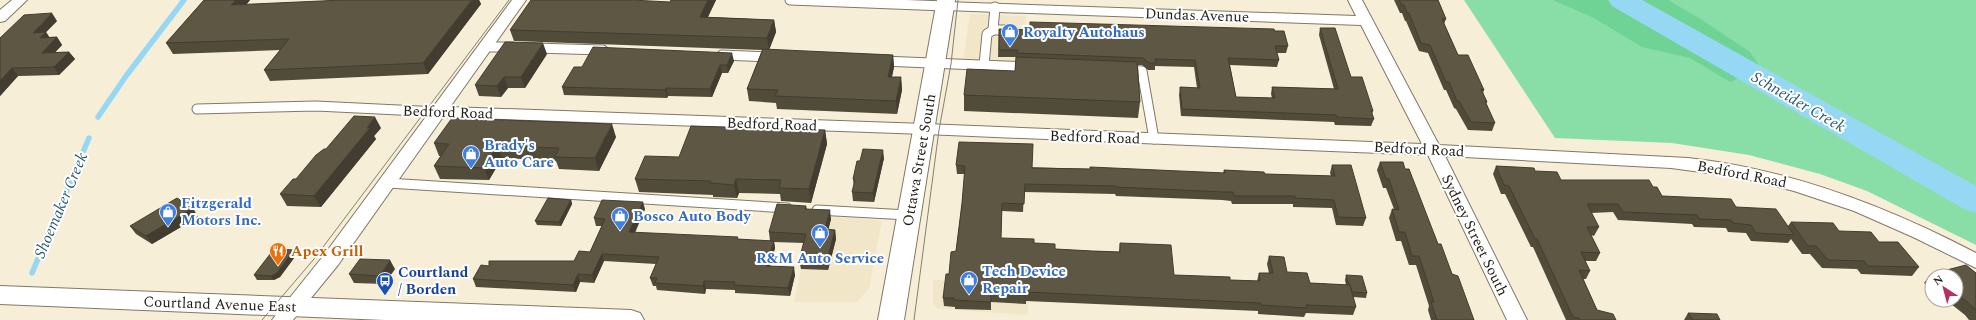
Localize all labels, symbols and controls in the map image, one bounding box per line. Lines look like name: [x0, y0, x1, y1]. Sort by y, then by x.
street label: Dundas Avenue: [1144, 2, 1249, 29]
place label: Royalty Autohaus: [1023, 21, 1145, 44]
shop icon: Royalty Autohaus: [1000, 22, 1020, 47]
water label: Schneider Creek: [1747, 65, 1850, 139]
street label: Ottawa Street South: [897, 92, 943, 228]
street label: Bedford Road: [402, 99, 494, 126]
street label: Bedford Road: [726, 111, 818, 138]
street label: Bedford Road: [1049, 124, 1141, 151]
place label: Brady's Auto Care: [484, 134, 554, 174]
street label: Bedford Road: [1373, 136, 1465, 163]
shop icon: Brady's Auto Care: [461, 144, 481, 169]
water label: Shoemaker Creek: [28, 148, 94, 262]
street label: Bedford Road: [1695, 155, 1789, 194]
street label: Sydney Street South: [1435, 171, 1514, 300]
place label: Fitzgerald Motors Inc.: [181, 192, 261, 232]
shop icon: Fitzgerald Motors Inc.: [158, 202, 178, 227]
place label: Bosco Auto Body: [633, 205, 751, 228]
shop icon: Bosco Auto Body: [610, 206, 630, 231]
shop icon: R&M Auto Service: [810, 223, 830, 248]
place label: Apex Grill: [291, 240, 364, 263]
restaurant icon: Apex Grill: [268, 241, 288, 266]
place label: R&M Auto Service: [756, 247, 884, 270]
place label: Tech Device Repair: [982, 260, 1066, 300]
place label: Courtland / Borden: [398, 261, 469, 301]
north arrow: [1924, 268, 1964, 308]
shop icon: Tech Device Repair: [959, 270, 979, 295]
bus stop icon: Courtland / Borden: [375, 271, 395, 296]
text: N: [1930, 271, 1947, 290]
street label: Courtland Avenue East: [143, 290, 297, 319]

